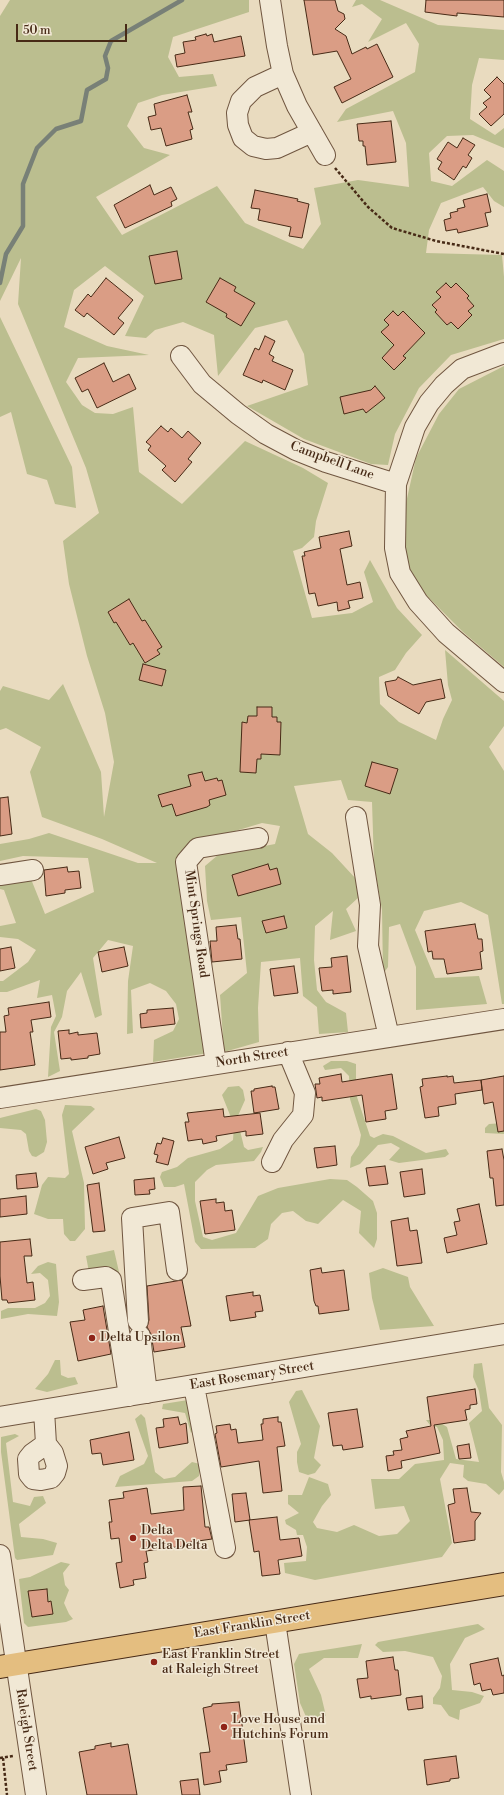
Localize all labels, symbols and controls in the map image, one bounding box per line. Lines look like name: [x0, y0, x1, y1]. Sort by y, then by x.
scale bar: [18, 16, 129, 42]
text: 50 m: [23, 23, 51, 38]
street label: Campbell Lane: [288, 439, 376, 483]
street label: Mint Springs Road: [181, 869, 211, 979]
street label: North Street: [215, 1045, 289, 1071]
place label: Delta Upsilon: [100, 1330, 180, 1346]
marker: Delta Upsilon: [87, 1333, 97, 1343]
street label: East Rosemary Street: [189, 1358, 315, 1394]
place label: Delta Delta Delta: [141, 1523, 207, 1554]
marker: Delta Delta Delta: [128, 1533, 138, 1543]
street label: East Franklin Street: [193, 1608, 311, 1642]
place label: East Franklin Street at Raleigh Street: [162, 1647, 280, 1678]
marker: East Franklin Street at Raleigh Street: [149, 1657, 159, 1667]
street label: Raleigh Street: [12, 1688, 40, 1772]
place label: Love House and Hutchins Forum: [232, 1712, 329, 1743]
marker: Love House and Hutchins Forum: [219, 1722, 229, 1732]

